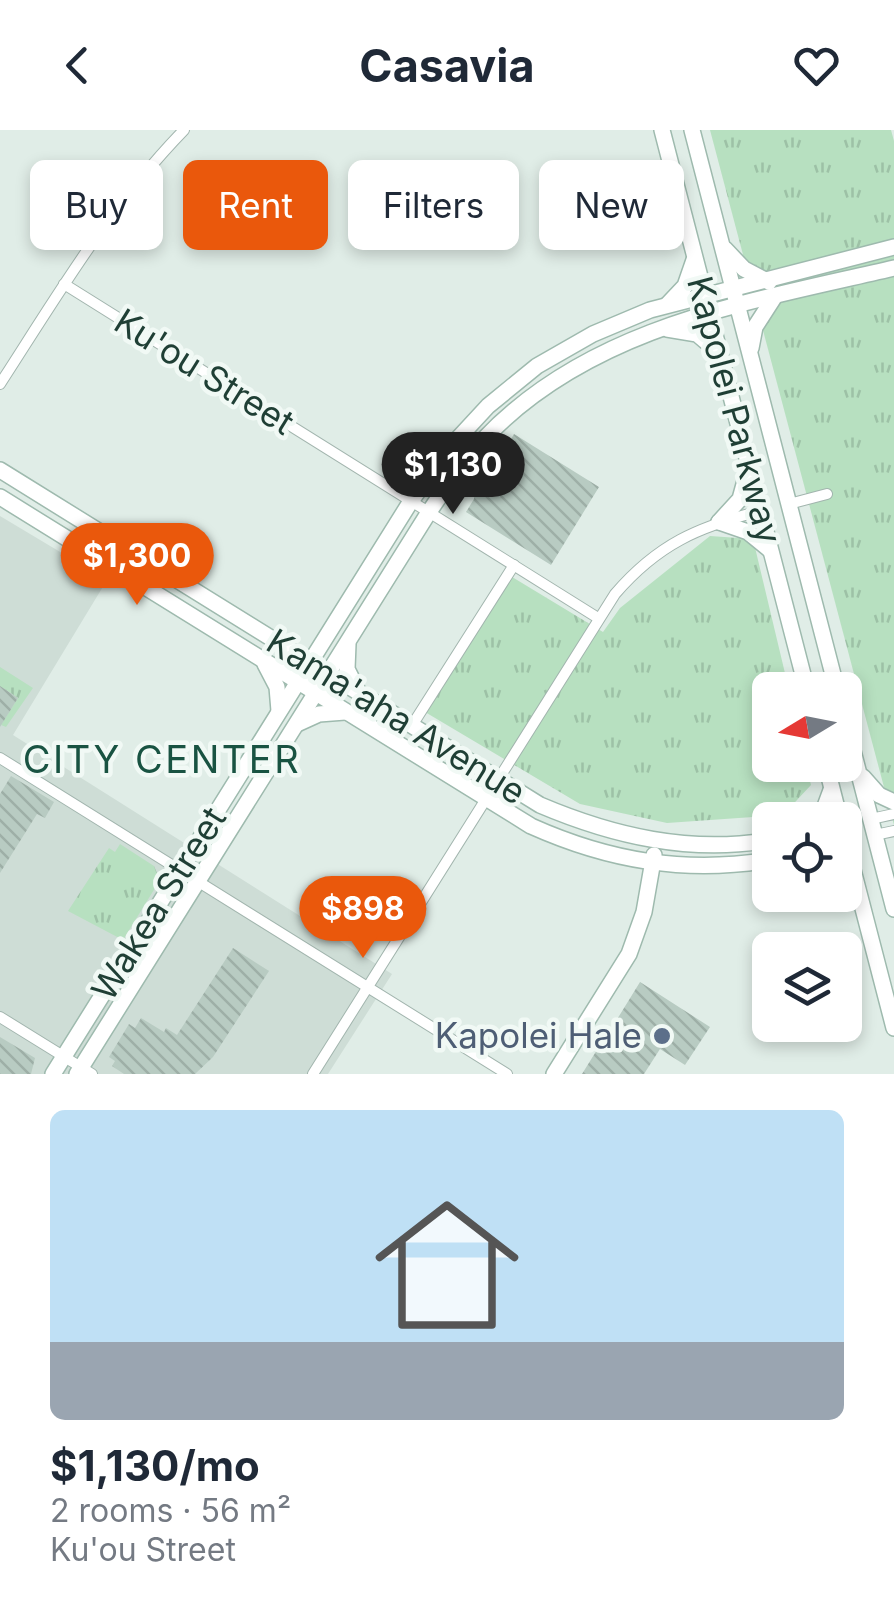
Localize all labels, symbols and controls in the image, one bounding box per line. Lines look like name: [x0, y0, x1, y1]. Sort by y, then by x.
icon: back: [50, 38, 105, 93]
text: Casavia: [359, 38, 535, 93]
icon: heart: [789, 38, 844, 93]
chip: Buy: [30, 160, 163, 250]
chip: Rent: [183, 160, 328, 250]
chip: Filters: [348, 160, 519, 250]
chip: New: [539, 160, 684, 250]
street label: Kapolei Parkway: [679, 271, 791, 548]
street label: Ku'ou Street: [107, 299, 302, 443]
pin: $1,130: [372, 432, 534, 517]
text: $1,130: [404, 445, 502, 484]
pin: $1,300: [56, 523, 218, 608]
text: $1,300: [83, 536, 191, 575]
street label: Kama'aha Avenue: [260, 620, 533, 813]
north arrow: [752, 672, 862, 782]
map controls: [752, 672, 862, 1042]
district label: CITY CENTER: [23, 736, 301, 782]
street label: Wakea Street: [82, 799, 234, 1008]
button: locate: [752, 802, 862, 912]
pin: $898: [304, 876, 422, 961]
text: $898: [321, 889, 405, 928]
button: layers: [752, 932, 862, 1042]
place label: Kapolei Hale: [435, 1014, 642, 1056]
marker: Kapolei Hale: [651, 1025, 673, 1047]
icon: home: [357, 1175, 537, 1355]
text: $1,130/mo: [50, 1440, 260, 1491]
text: 2 rooms · 56 m²: [50, 1491, 291, 1530]
text: Ku'ou Street: [50, 1530, 236, 1569]

